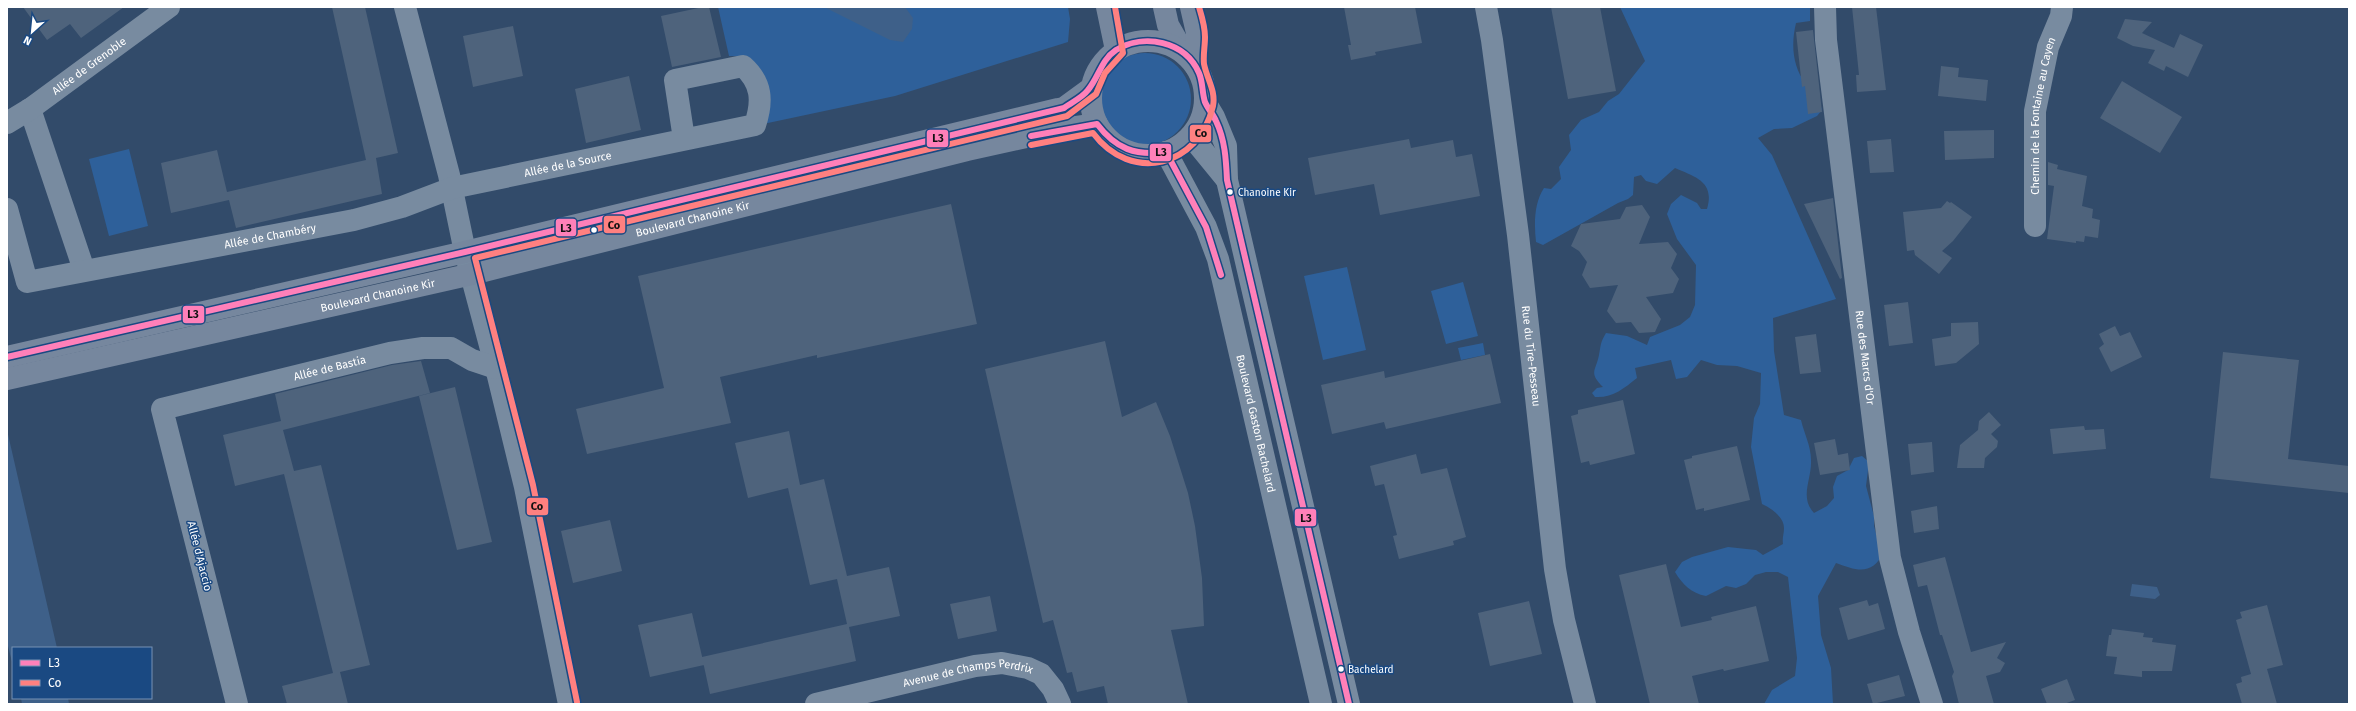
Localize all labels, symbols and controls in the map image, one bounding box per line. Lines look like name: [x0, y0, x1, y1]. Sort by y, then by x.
north arrow: [12, 12, 52, 52]
text: N: [21, 33, 34, 48]
street label: Allée de Grenoble: [50, 35, 129, 98]
street label: Chemin de la Fontaine au Cayen: [2029, 35, 2058, 195]
line badge: Co: [1189, 124, 1212, 143]
text: Co: [1195, 127, 1208, 140]
line badge: L3: [926, 129, 949, 148]
text: L3: [932, 132, 944, 145]
line badge: L3: [1149, 143, 1172, 162]
text: L3: [1155, 146, 1167, 159]
street label: Allée de la Source: [523, 149, 613, 180]
marker: Chanoine Kir: [1225, 187, 1235, 197]
place label: Chanoine Kir: [1238, 187, 1296, 199]
street label: Boulevard Chanoine Kir: [634, 199, 752, 240]
line badge: Co: [603, 215, 626, 234]
line badge: L3: [555, 218, 577, 237]
text: Co: [608, 219, 621, 232]
street label: Allée de Chambéry: [223, 221, 318, 251]
text: L3: [560, 222, 572, 235]
unlabelled marker: [589, 225, 599, 235]
street label: Boulevard Chanoine Kir: [319, 276, 437, 315]
line badge: L3: [182, 305, 205, 324]
street label: Rue du Tire-Pesseau: [1519, 305, 1543, 407]
text: L3: [187, 308, 199, 321]
street label: Rue des Marcs d'Or: [1852, 310, 1877, 406]
street label: Allée de Bastia: [292, 353, 367, 383]
street label: Boulevard Gaston Bachelard: [1233, 353, 1278, 494]
line badge: Co: [526, 497, 549, 516]
text: Co: [531, 500, 544, 513]
line badge: L3: [1294, 508, 1317, 527]
text: L3: [1300, 512, 1312, 525]
street label: Allée d'Ajaccio: [185, 520, 214, 592]
legend: [12, 647, 152, 699]
text: L3: [48, 656, 60, 670]
street label: Avenue de Champs Perdrix: [902, 657, 1036, 690]
marker: Bachelard: [1336, 664, 1346, 674]
place label: Bachelard: [1348, 664, 1393, 676]
text: Co: [48, 676, 62, 690]

